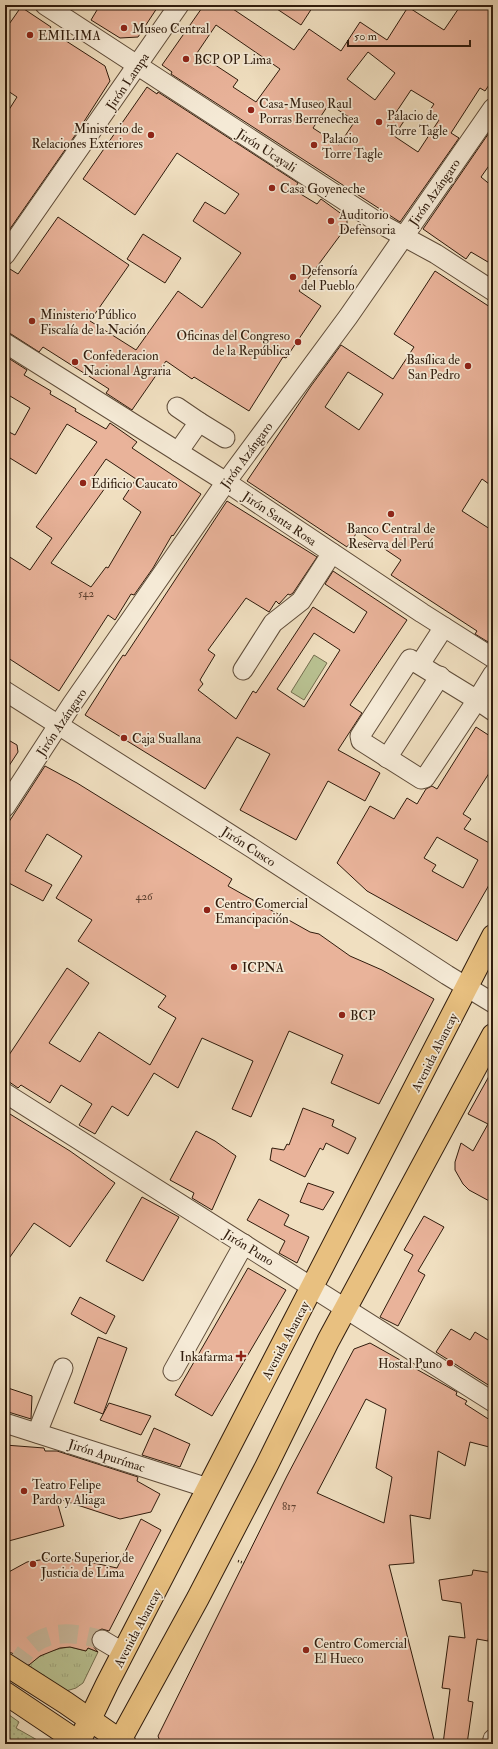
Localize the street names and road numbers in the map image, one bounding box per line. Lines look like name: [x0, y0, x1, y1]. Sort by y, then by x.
street label: Jirón Lampa: [102, 49, 154, 115]
street label: Jirón Ucayali: [232, 125, 300, 177]
street label: Jirón Azángaro: [405, 156, 464, 230]
street label: Jirón Azángaro: [217, 419, 276, 493]
street label: Jirón Santa Rosa: [239, 488, 320, 550]
street label: Jirón Azángaro: [33, 686, 90, 760]
street label: Jirón Cusco: [218, 823, 278, 870]
street label: Avenida Abancay: [408, 1010, 463, 1096]
street label: Jirón Puno: [219, 1226, 277, 1270]
street label: Avenida Abancay: [258, 1298, 314, 1384]
street label: Jirón Apurímac: [65, 1436, 147, 1477]
street label: Avenida Abancay: [110, 1586, 166, 1672]

